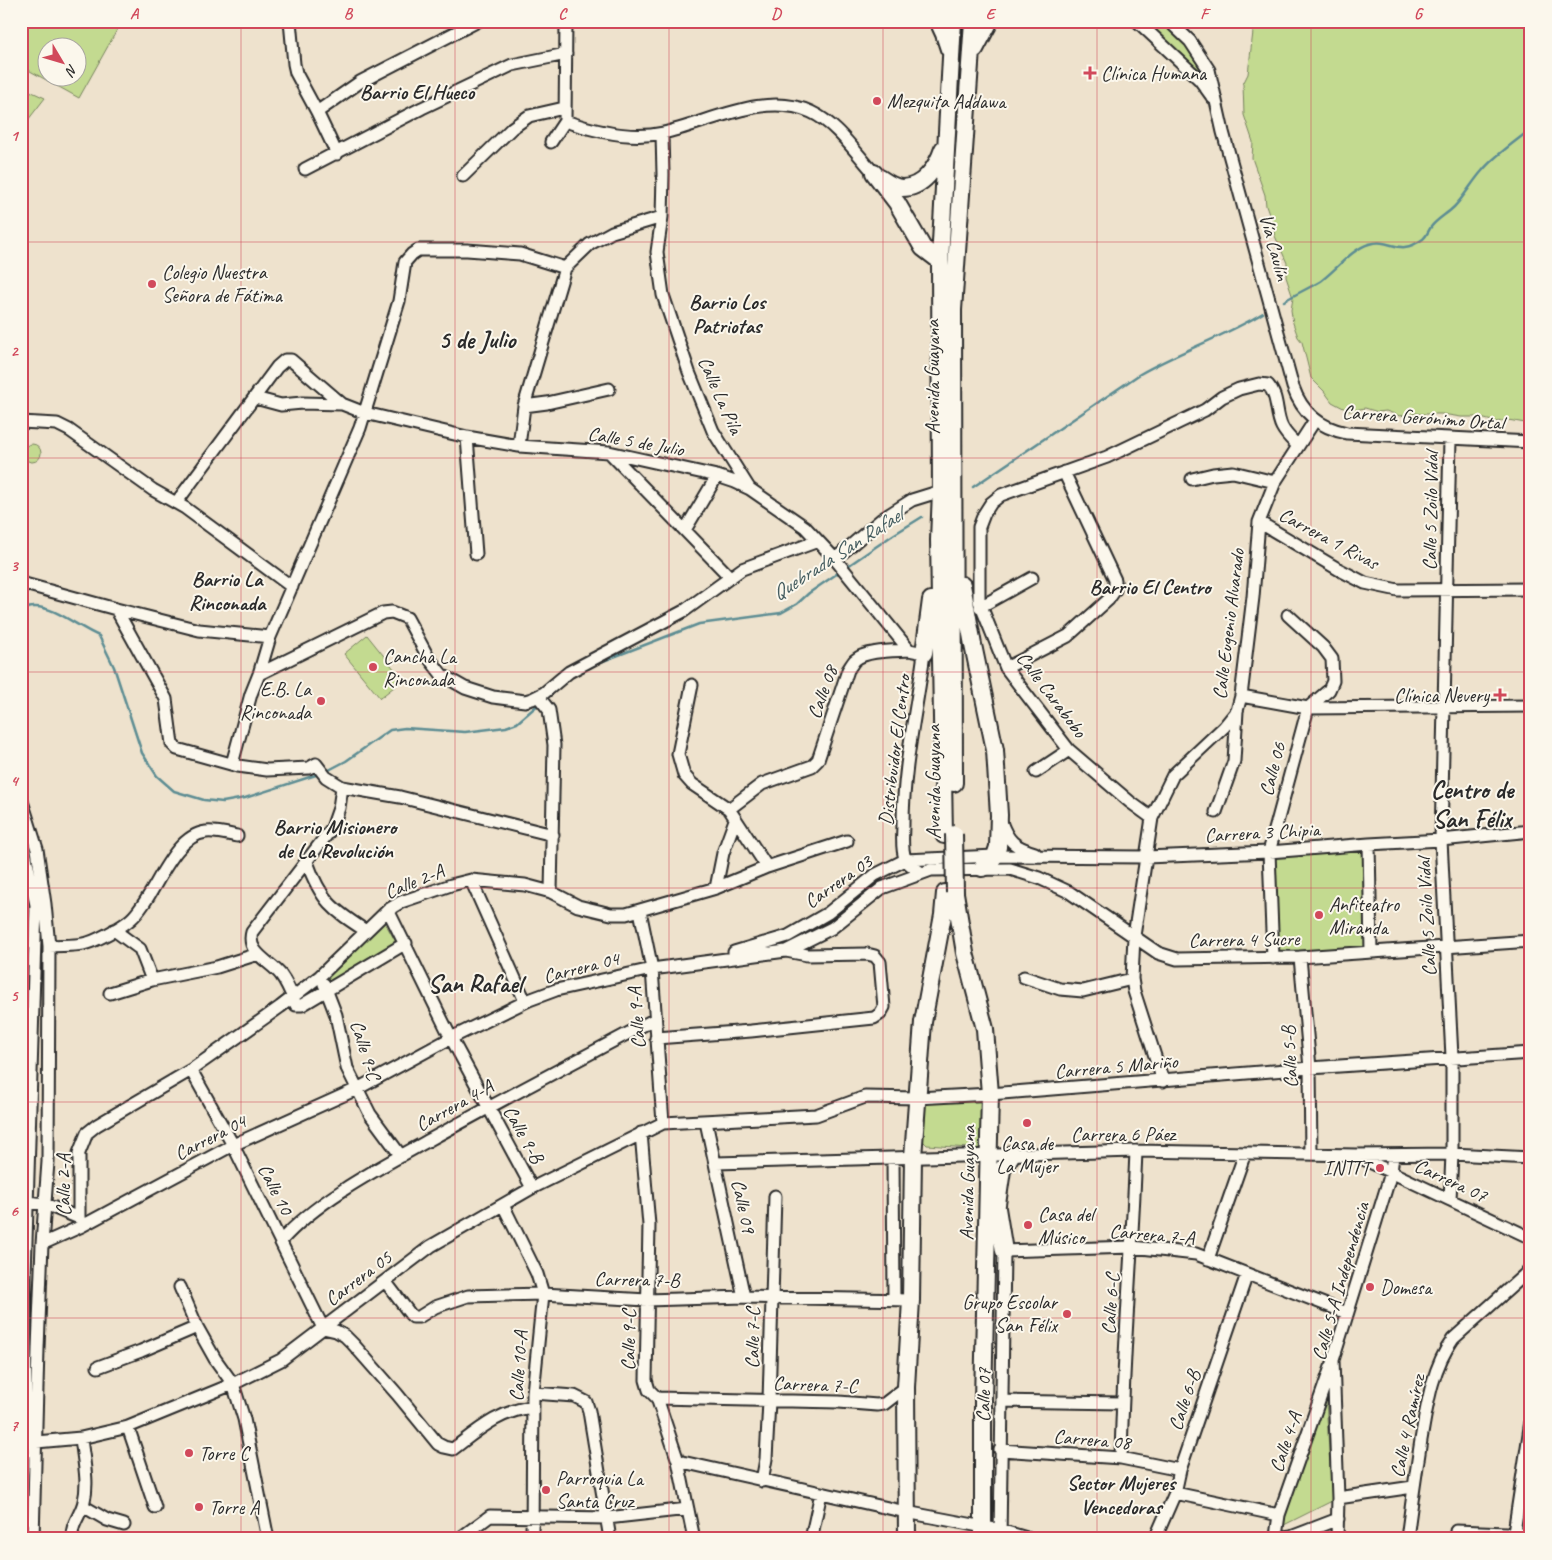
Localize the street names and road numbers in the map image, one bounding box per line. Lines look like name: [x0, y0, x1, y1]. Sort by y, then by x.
street label: Vía Caulín: [1254, 211, 1296, 284]
street label: Avenida Guayana: [920, 318, 945, 434]
street label: Calle La Pila: [692, 352, 750, 440]
street label: Carrera Gerónimo Ortal: [1341, 399, 1508, 436]
street label: Calle 5 de Julio: [586, 421, 687, 462]
street label: Calle 5 Zoilo Vidal: [1417, 448, 1444, 571]
street label: Carrera 1 Rivas: [1275, 502, 1385, 576]
street label: Calle Eugenio Alvarado: [1207, 546, 1250, 701]
street label: Calle Carabobo: [1011, 646, 1093, 743]
street label: Calle 08: [801, 661, 844, 722]
street label: Distribuidor El Centro: [873, 671, 916, 827]
street label: Avenida Guayana: [921, 723, 946, 839]
street label: Calle 06: [1253, 739, 1292, 799]
street label: Carrera 3 Chipia: [1204, 817, 1322, 848]
street label: Carrera 03: [799, 848, 879, 914]
street label: Calle 5 Zoilo Vidal: [1411, 853, 1442, 977]
street label: Calle 2-A: [381, 858, 448, 905]
street label: Carrera 4 Sucre: [1188, 926, 1301, 953]
street label: Carrera 04: [541, 946, 624, 989]
street label: Calle 9-A: [622, 985, 651, 1050]
street label: Calle 9-C: [345, 1017, 387, 1086]
street label: Calle 5-B: [1275, 1024, 1304, 1089]
street label: Carrera 5 Mariño: [1054, 1049, 1179, 1084]
street label: Carrera 4-A: [411, 1073, 498, 1137]
street label: Calle 9-B: [498, 1101, 550, 1169]
street label: Carrera 04: [170, 1108, 252, 1166]
street label: Carrera 6 Páez: [1071, 1122, 1178, 1147]
street label: Avenida Guayana: [954, 1124, 981, 1241]
street label: Calle 2-A: [51, 1153, 76, 1216]
street label: Carrera 07: [1410, 1153, 1492, 1209]
street label: Calle 10: [252, 1159, 300, 1221]
street label: Calle 09: [726, 1177, 762, 1237]
street label: Calle 5-A Independencia: [1306, 1197, 1376, 1363]
street label: Carrera 7-A: [1109, 1218, 1196, 1251]
street label: Carrera 05: [320, 1245, 397, 1312]
street label: Carrera 7-B: [594, 1266, 681, 1293]
street label: Calle 6-C: [1096, 1270, 1125, 1335]
street label: Calle 7-C: [739, 1305, 766, 1369]
street label: Calle 9-C: [615, 1307, 642, 1371]
street label: Calle 10-A: [504, 1329, 534, 1402]
street label: Calle 6-B: [1163, 1365, 1207, 1434]
street label: Calle 07: [971, 1367, 996, 1422]
street label: Carrera 7-C: [772, 1371, 860, 1399]
street label: Calle 4 Ramírez: [1384, 1371, 1431, 1480]
street label: Calle 4-A: [1264, 1408, 1308, 1475]
street label: Carrera 08: [1052, 1424, 1134, 1455]

